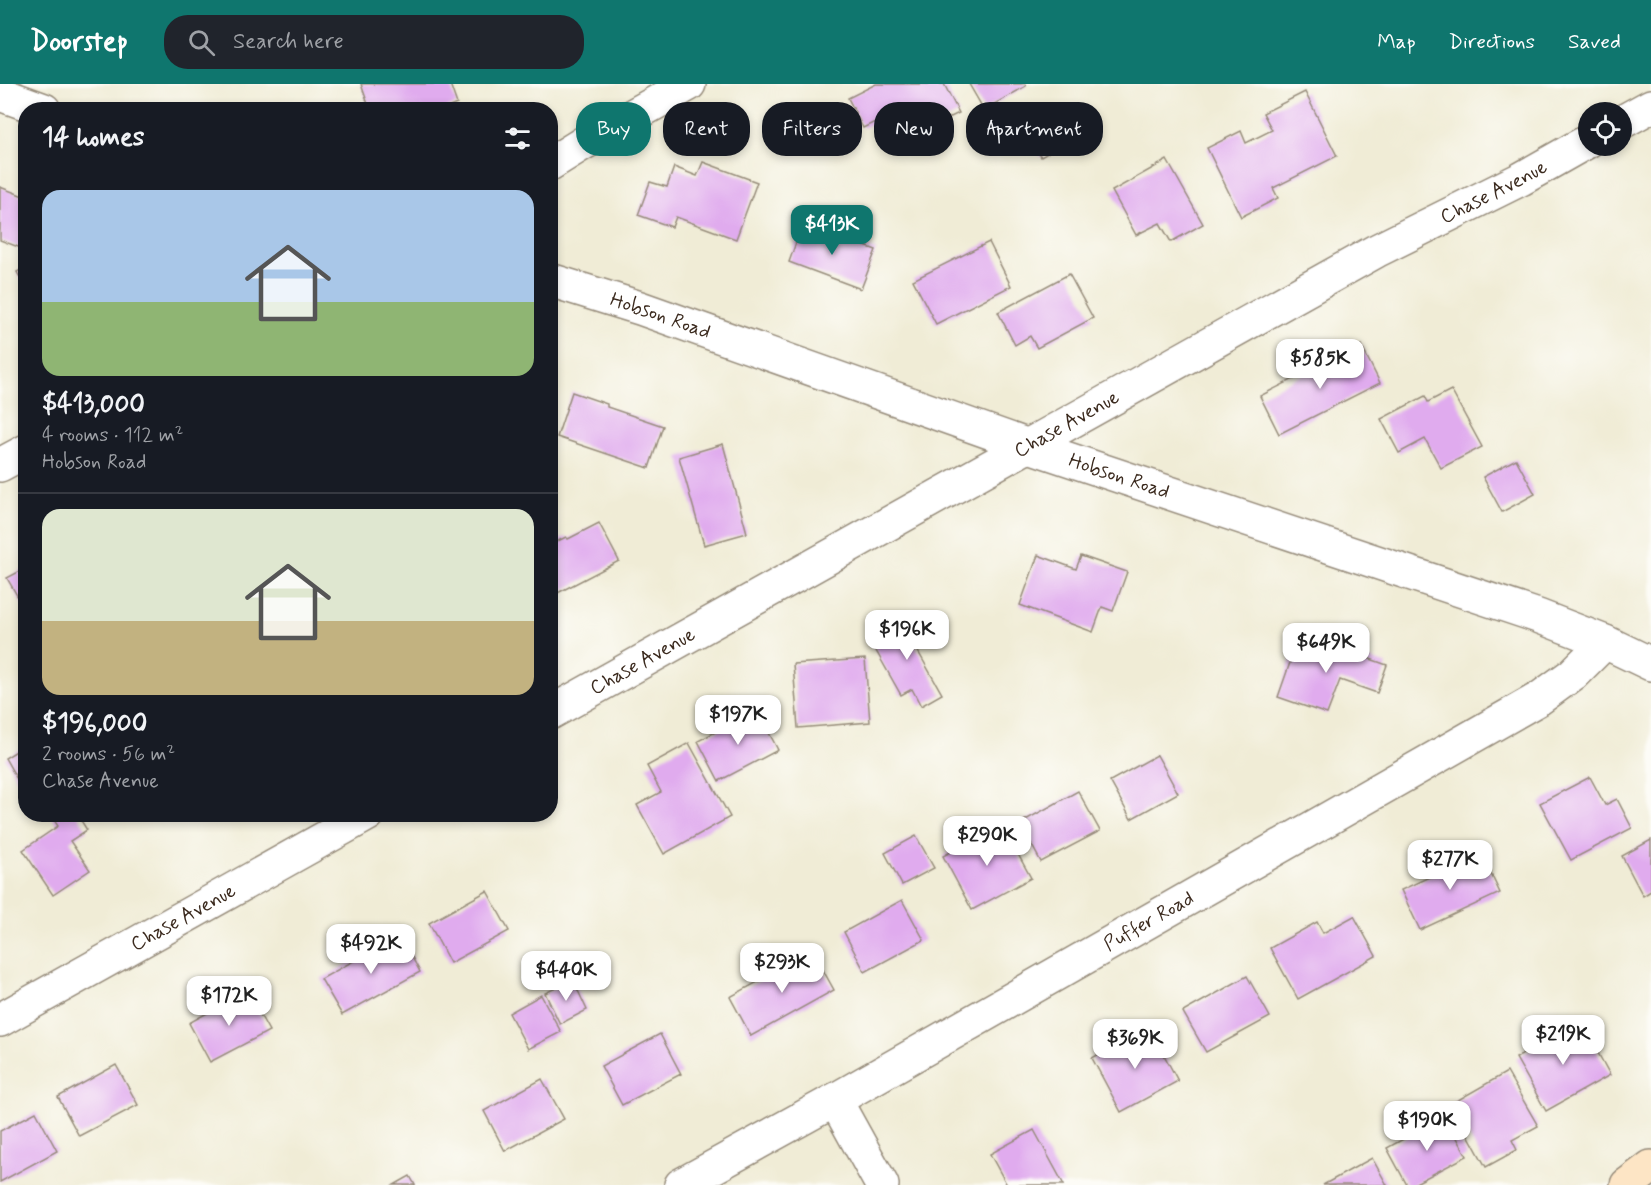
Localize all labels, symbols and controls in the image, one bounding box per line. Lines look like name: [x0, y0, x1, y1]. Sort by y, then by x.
search box: [164, 15, 584, 69]
text: Doorstep: [30, 24, 128, 61]
icon: search: [185, 26, 218, 59]
text: Search here: [233, 28, 344, 56]
text: Map: [1377, 28, 1416, 56]
text: Directions: [1449, 28, 1535, 56]
text: Saved: [1568, 28, 1621, 56]
chip: Buy: [576, 102, 651, 156]
chip: Rent: [663, 102, 750, 156]
chip: Filters: [762, 102, 862, 156]
chip: New: [874, 102, 954, 156]
chip: Apartment: [966, 102, 1103, 156]
map controls: [1578, 102, 1632, 156]
button: locate: [1578, 102, 1632, 156]
text: 14 homes: [42, 121, 144, 155]
icon: filters: [501, 122, 534, 155]
street label: Chase Avenue: [1436, 153, 1552, 231]
pin: $413K: [790, 205, 874, 256]
text: $413K: [805, 211, 859, 238]
icon: home: [234, 229, 342, 337]
street label: Hobson Road: [607, 286, 714, 345]
pin: $585K: [1278, 339, 1362, 390]
text: $585K: [1290, 345, 1350, 372]
street label: Chase Avenue: [1009, 384, 1124, 464]
text: $413,000: [42, 388, 145, 422]
text: 4 rooms · 112 m²: [42, 422, 183, 449]
street label: Hobson Road: [1065, 447, 1173, 505]
text: Hobson Road: [42, 449, 147, 476]
icon: home: [234, 548, 342, 656]
pin: $196K: [865, 610, 949, 661]
text: $196K: [879, 616, 935, 643]
street label: Chase Avenue: [585, 621, 700, 702]
pin: $649K: [1284, 623, 1368, 674]
text: $649K: [1297, 629, 1355, 656]
pin: $197K: [696, 695, 780, 746]
text: $197K: [709, 701, 767, 728]
text: $196,000: [42, 707, 147, 741]
text: 2 rooms · 56 m²: [42, 741, 175, 768]
text: Chase Avenue: [42, 768, 159, 795]
pin: $290K: [945, 816, 1029, 867]
text: $290K: [957, 822, 1017, 849]
pin: $277K: [1408, 840, 1492, 891]
text: $277K: [1422, 846, 1478, 873]
street label: Chase Avenue: [126, 877, 241, 958]
street label: Puffer Road: [1099, 885, 1199, 958]
pin: $492K: [329, 924, 413, 975]
text: $492K: [340, 930, 402, 957]
pin: $293K: [740, 943, 824, 994]
text: $293K: [754, 949, 810, 976]
pin: $440K: [524, 951, 608, 1002]
text: $440K: [535, 957, 597, 984]
pin: $172K: [187, 976, 271, 1027]
text: $172K: [201, 982, 257, 1009]
pin: $219K: [1521, 1015, 1605, 1066]
pin: $369K: [1093, 1019, 1177, 1070]
text: $219K: [1536, 1021, 1590, 1048]
text: $369K: [1107, 1025, 1163, 1052]
pin: $190K: [1385, 1101, 1469, 1152]
text: $190K: [1398, 1107, 1456, 1134]

